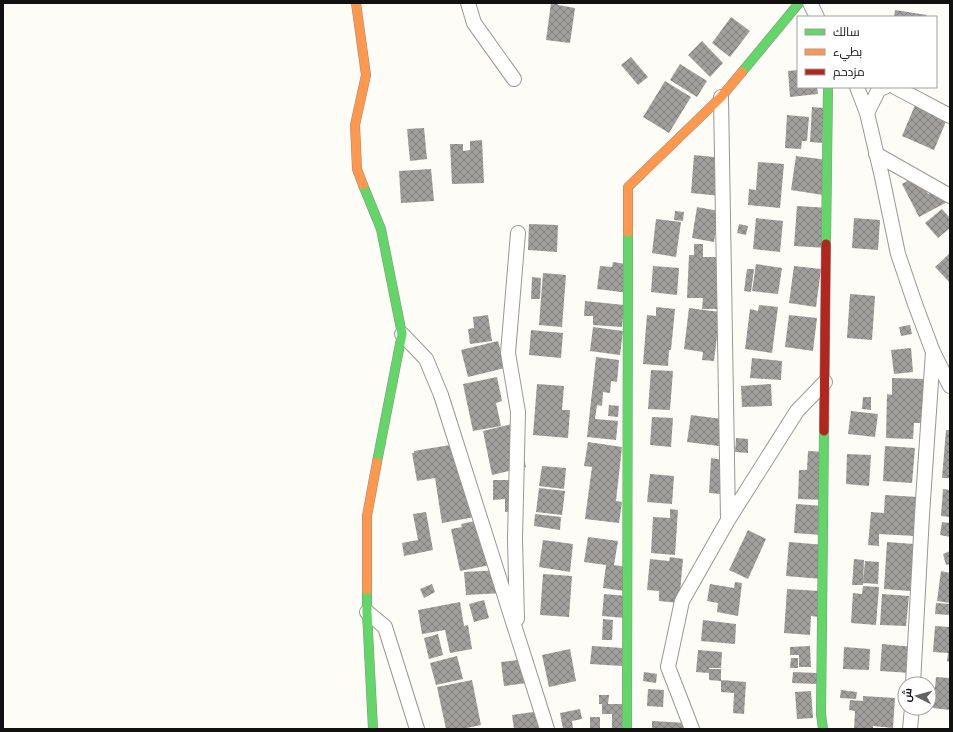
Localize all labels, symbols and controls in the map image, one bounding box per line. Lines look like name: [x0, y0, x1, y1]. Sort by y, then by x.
legend: [797, 16, 937, 88]
text: سالك: [833, 24, 860, 39]
text: بطيء: [833, 44, 862, 62]
text: مزدحم: [833, 64, 865, 80]
north arrow: [897, 676, 937, 716]
text: ش: [899, 687, 915, 703]

